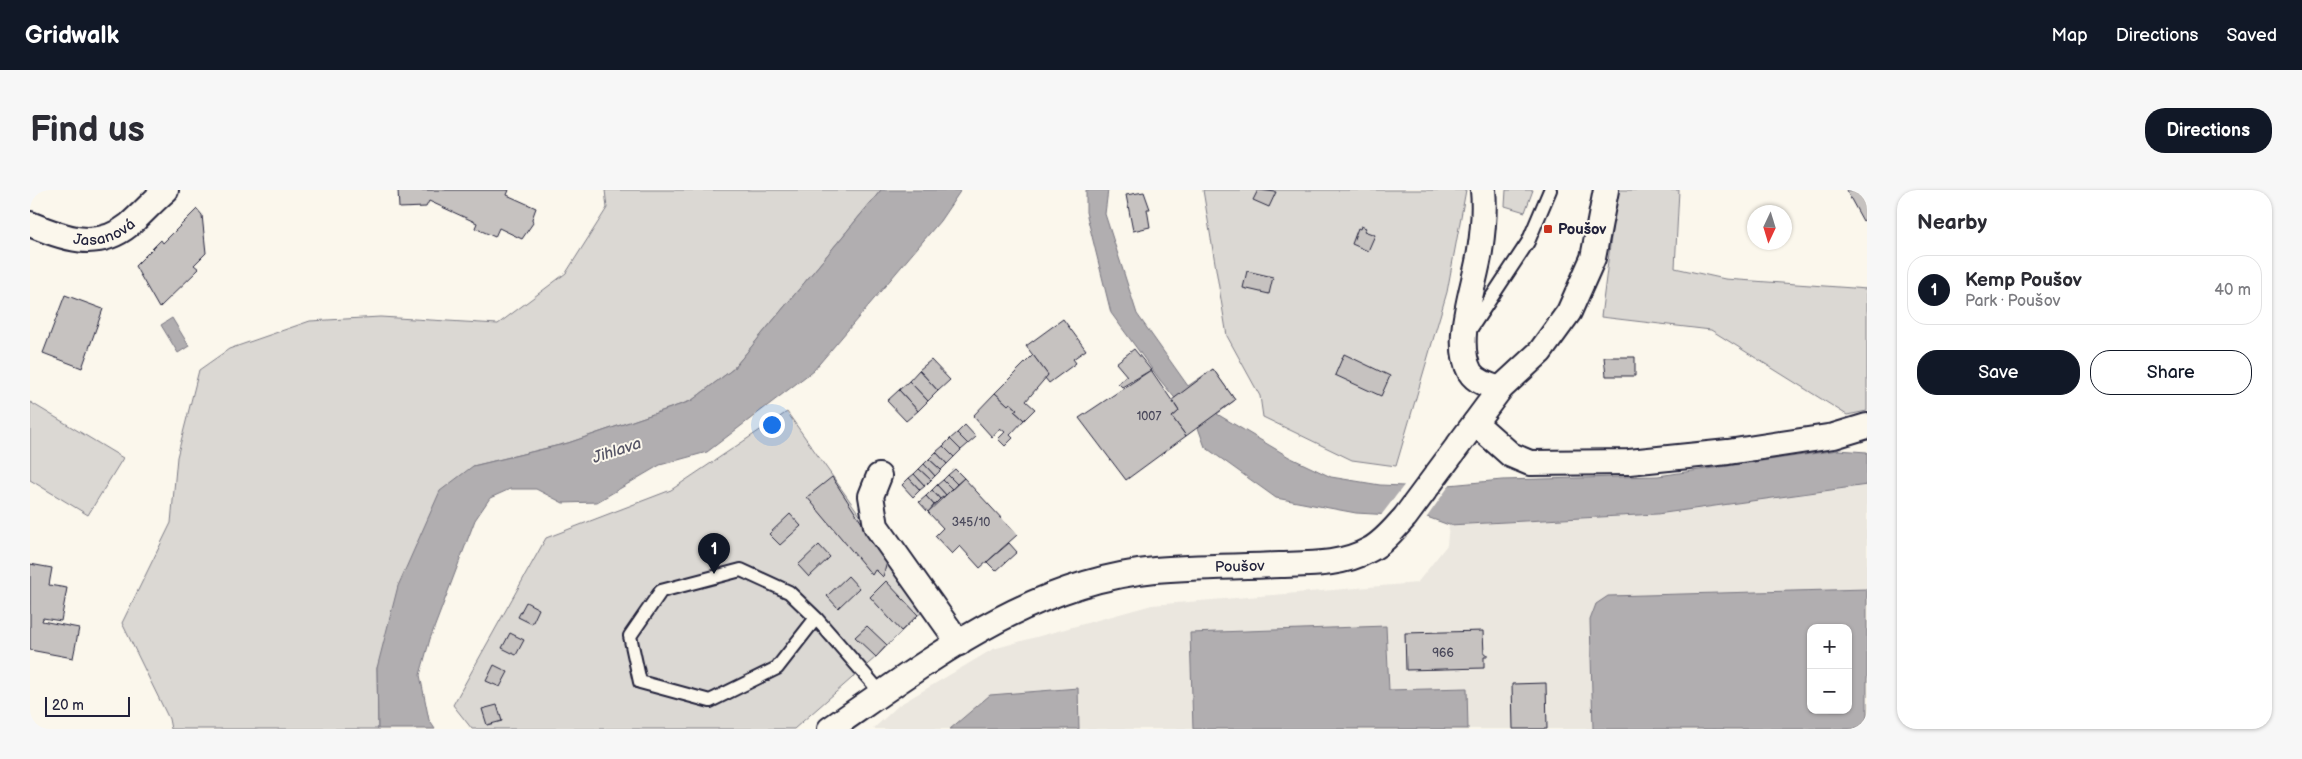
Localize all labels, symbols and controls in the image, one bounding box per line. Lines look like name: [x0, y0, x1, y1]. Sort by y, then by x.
text: Gridwalk: [25, 21, 119, 50]
text: Map: [2052, 25, 2088, 46]
text: Directions: [2116, 25, 2198, 46]
text: Saved: [2226, 25, 2277, 46]
button: Directions: [2145, 108, 2272, 153]
text: Find us: [30, 109, 145, 152]
north arrow: [1747, 205, 1792, 250]
text: Nearby: [1917, 210, 1987, 235]
street label: Jasanová: [72, 214, 139, 250]
place label: Poušov: [1558, 220, 1607, 239]
marker: Poušov: [1542, 223, 1554, 235]
text: Kemp Poušov: [1965, 269, 2082, 292]
text: 1: [1931, 281, 1937, 300]
text: 40 m: [2214, 281, 2251, 300]
text: Park · Poušov: [1965, 292, 2060, 311]
button: Save: [1917, 350, 2080, 395]
button: Share: [2090, 350, 2252, 395]
house number: 1007: [1137, 409, 1161, 424]
your location: [759, 412, 785, 438]
water label: Jihlava: [589, 434, 644, 468]
house number: 345/10: [952, 515, 990, 530]
pin: 1: [698, 533, 730, 574]
street label: Poušov: [1215, 556, 1266, 576]
map controls: [1807, 624, 1852, 714]
button: +: [1807, 624, 1852, 669]
house number: 966: [1432, 646, 1454, 661]
button: −: [1807, 669, 1852, 714]
scale bar: [45, 694, 130, 717]
text: 20 m: [52, 697, 84, 714]

